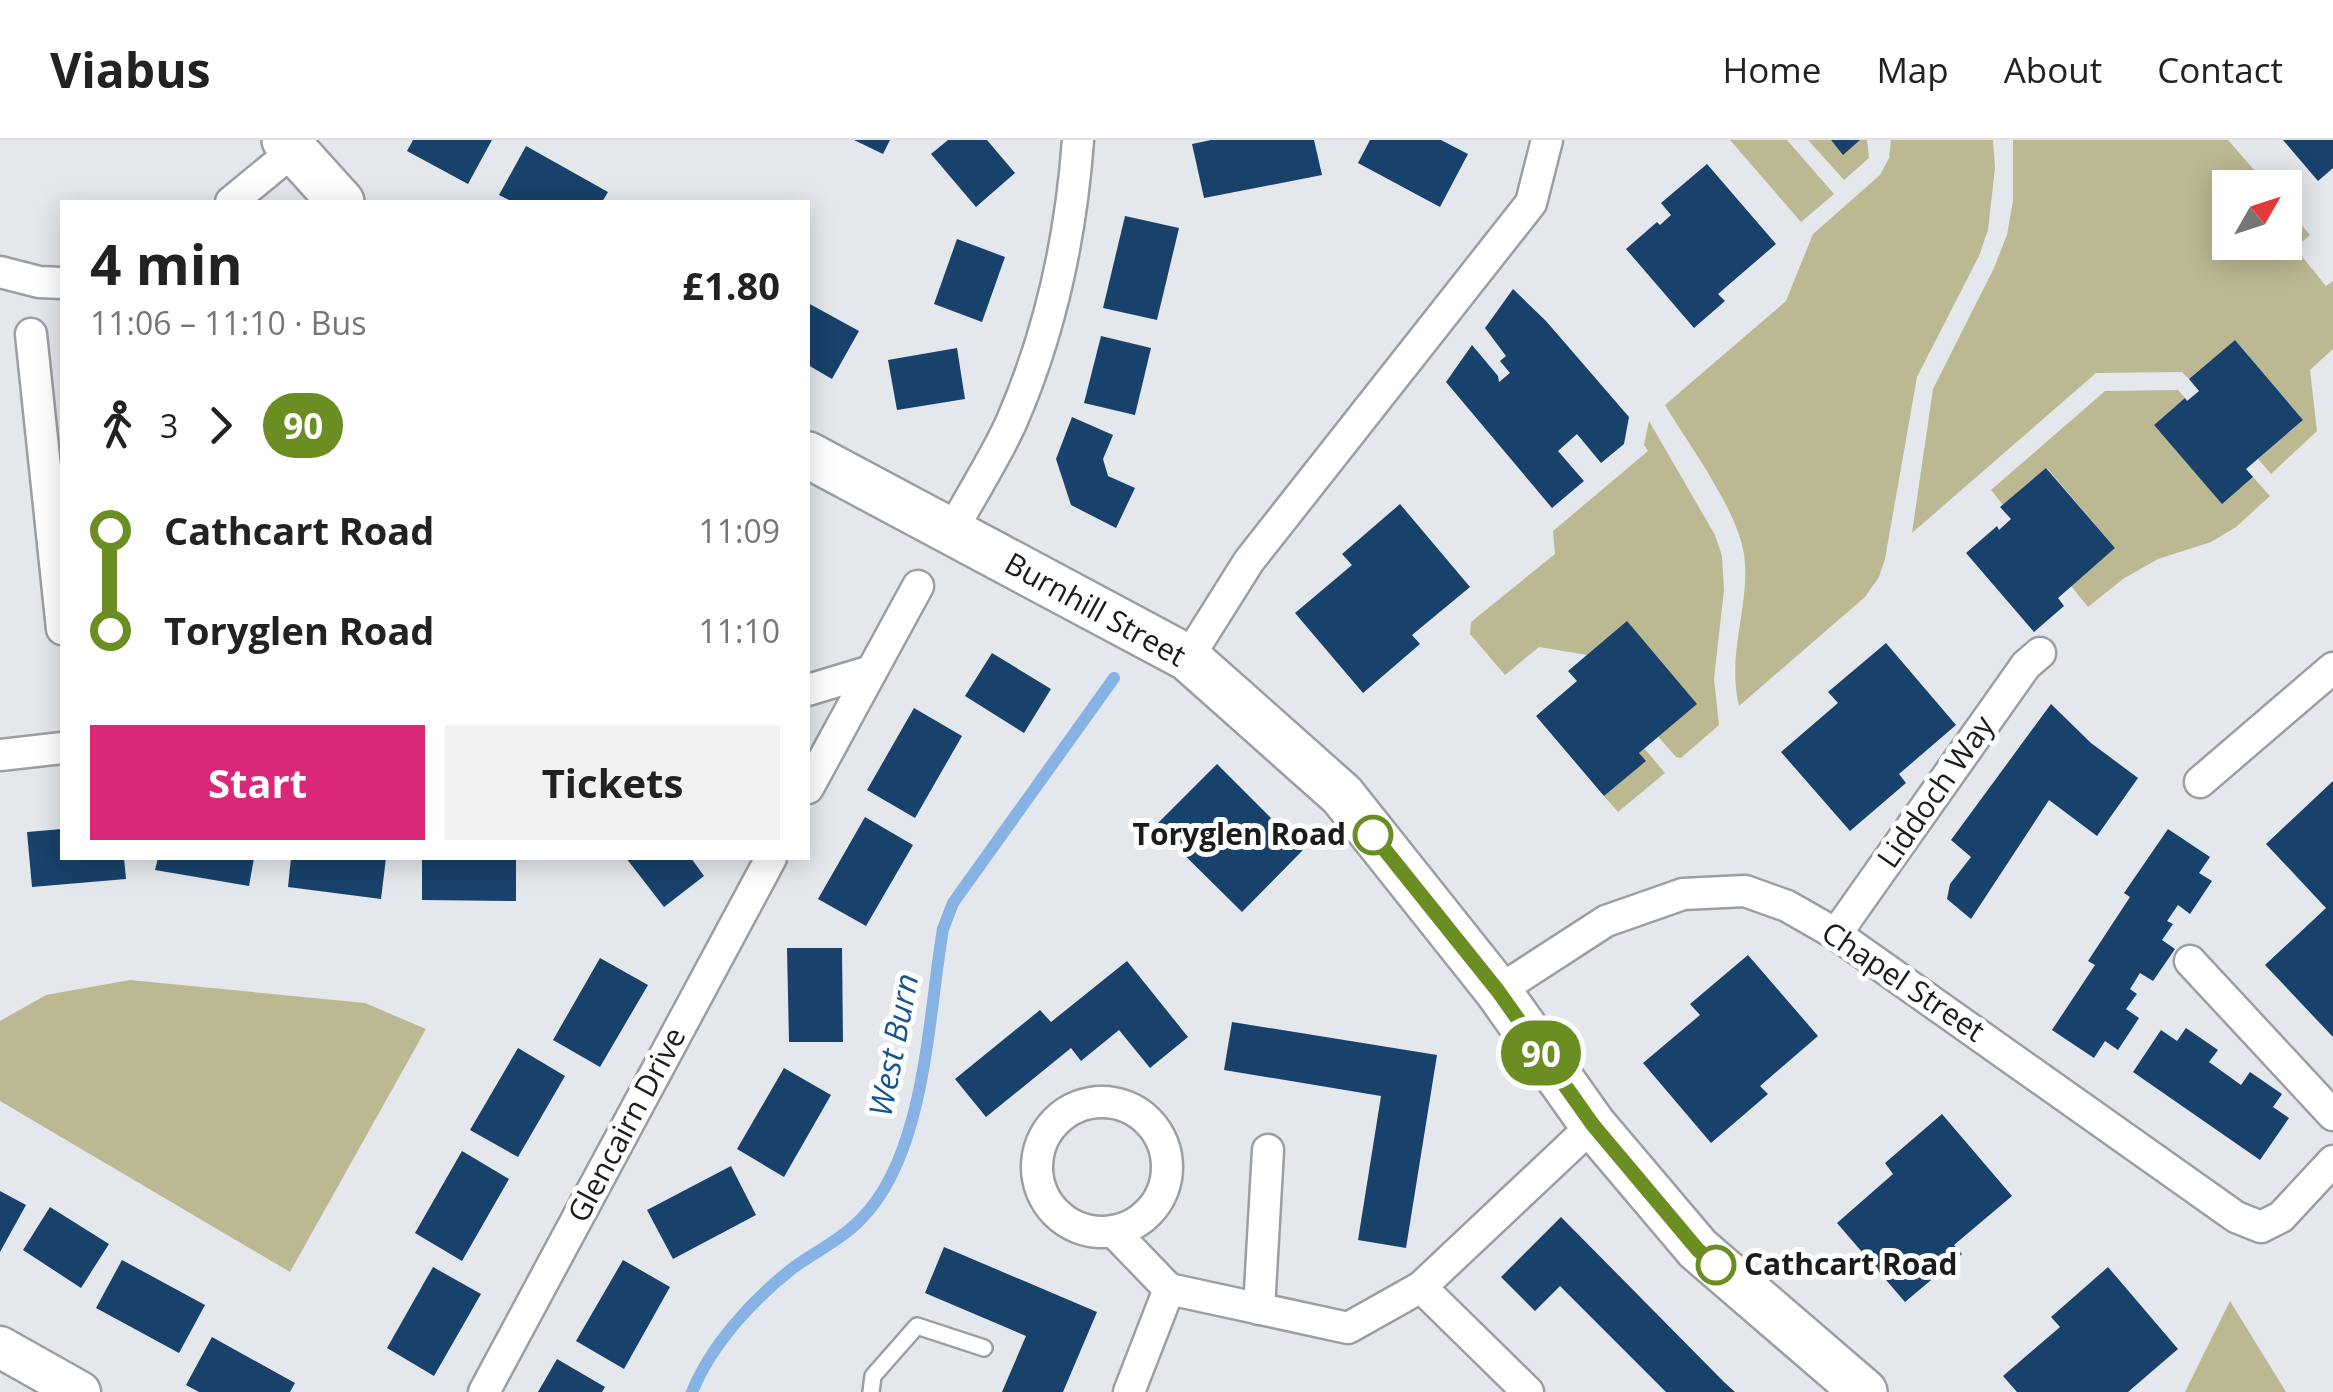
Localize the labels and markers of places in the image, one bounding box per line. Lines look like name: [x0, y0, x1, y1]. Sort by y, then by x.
place label: Toryglen Road: [1133, 813, 1346, 854]
marker: Toryglen Road: [1354, 816, 1392, 854]
place label: Cathcart Road: [1744, 1243, 1957, 1284]
marker: Cathcart Road: [1697, 1246, 1735, 1284]

